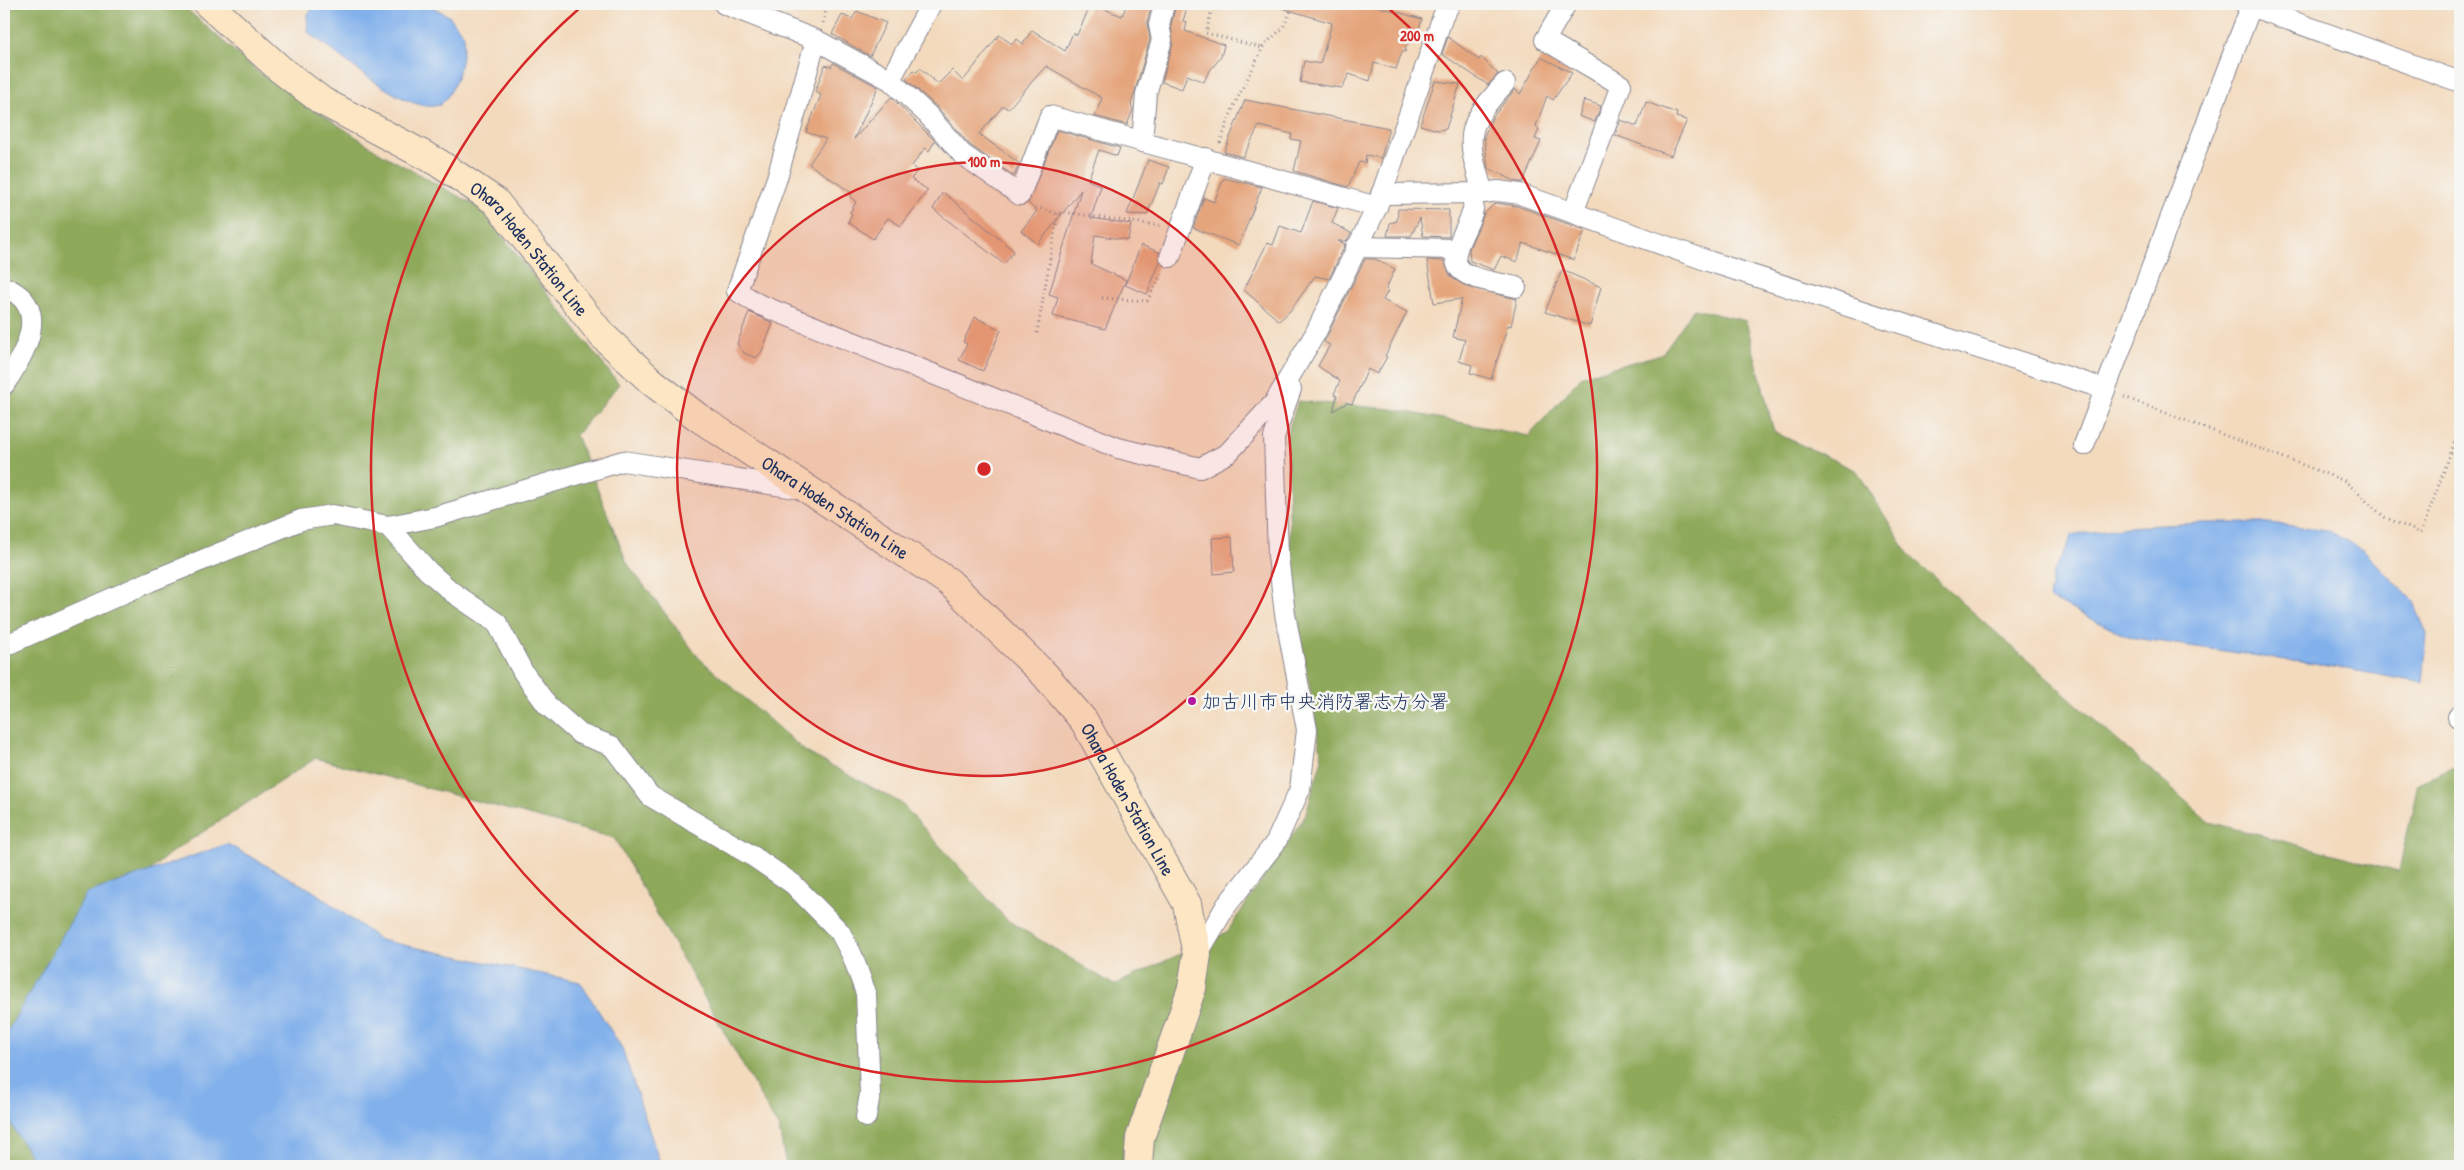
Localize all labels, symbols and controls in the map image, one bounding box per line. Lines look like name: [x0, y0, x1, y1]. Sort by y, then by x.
text: 200 m: [1400, 25, 1434, 46]
text: 100 m: [968, 151, 1000, 172]
street label: Ohara Hoden Station Line: [465, 175, 595, 322]
street label: Ohara Hoden Station Line: [756, 449, 914, 565]
centre of rings: [975, 460, 993, 478]
place label: 加古川市中央消防署志方分署: [1202, 688, 1449, 714]
marker: 加古川市中央消防署志方分署: [1186, 695, 1198, 707]
street label: Ohara Hoden Station Line: [1075, 718, 1182, 881]

